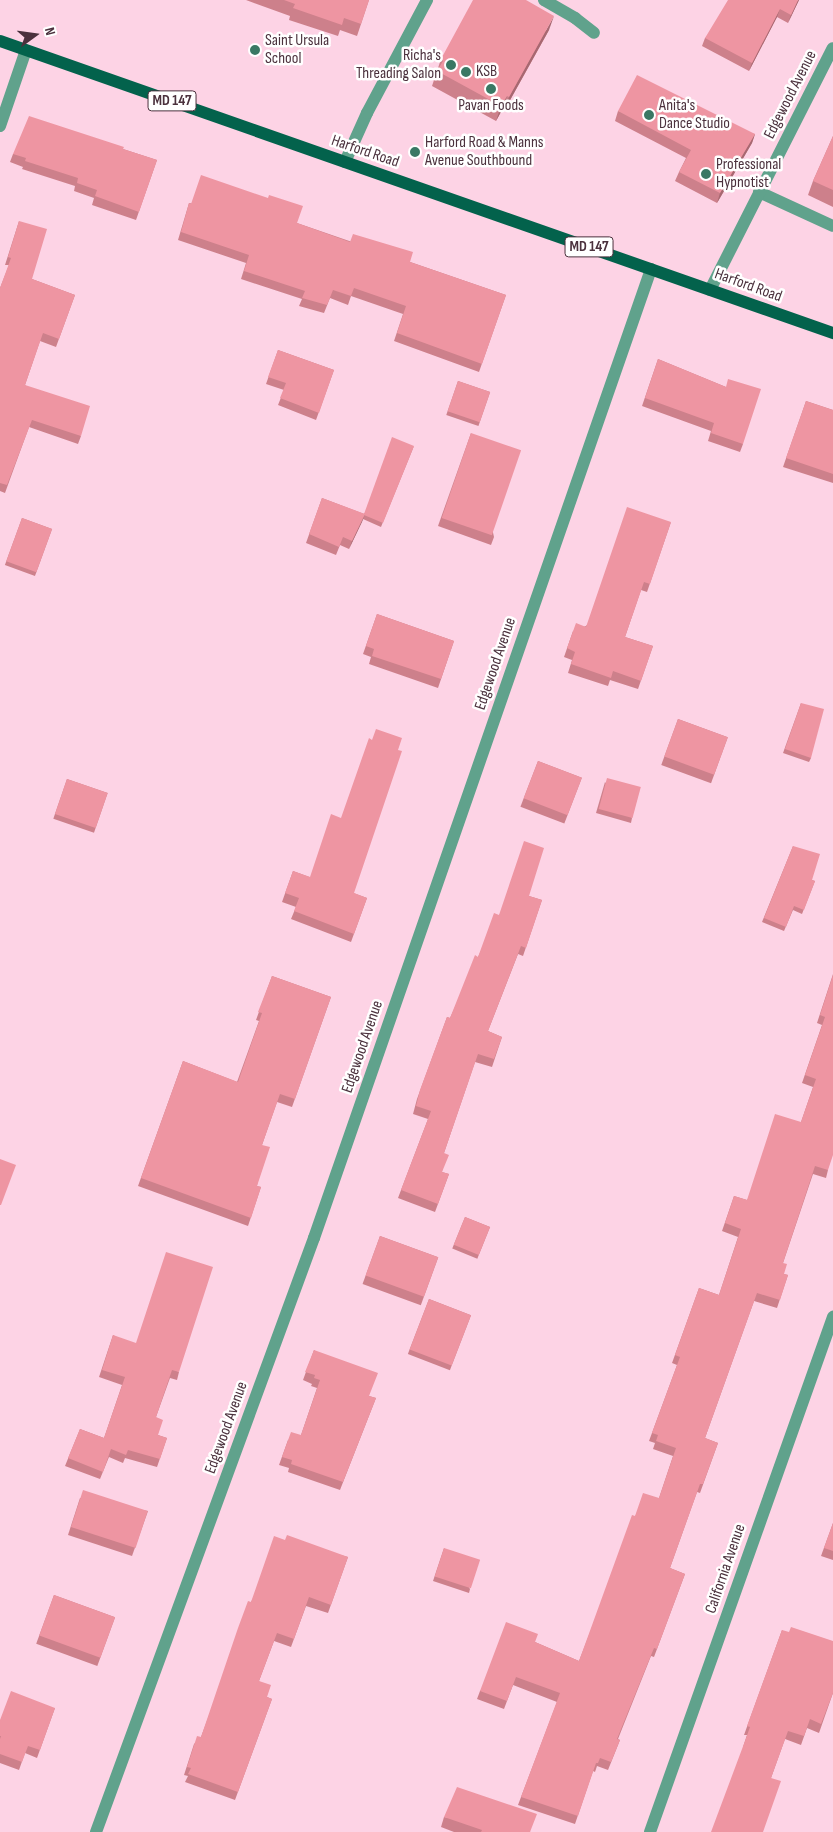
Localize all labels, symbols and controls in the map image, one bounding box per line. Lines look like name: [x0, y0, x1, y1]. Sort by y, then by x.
north arrow: [10, 10, 60, 60]
text: N: [41, 26, 59, 37]
place label: Saint Ursula School: [265, 31, 329, 69]
marker: Saint Ursula School: [249, 44, 261, 56]
place label: Richa's Threading Salon: [356, 46, 441, 84]
street label: Edgewood Avenue: [761, 48, 821, 142]
marker: Richa's Threading Salon: [445, 59, 457, 71]
place label: KSB: [476, 62, 497, 82]
marker: KSB: [460, 66, 472, 78]
marker: Pavan Foods: [485, 83, 497, 95]
road number: MD 147: [147, 88, 197, 114]
place label: Pavan Foods: [458, 96, 524, 116]
place label: Anita's Dance Studio: [659, 96, 730, 134]
marker: Anita's Dance Studio: [643, 109, 655, 121]
street label: Harford Road: [329, 131, 401, 173]
place label: Harford Road & Manns Avenue Southbound: [425, 133, 543, 171]
marker: Harford Road & Manns Avenue Southbound: [409, 146, 421, 158]
place label: Professional Hypnotist: [716, 155, 781, 193]
marker: Professional Hypnotist: [700, 168, 712, 180]
road number: MD 147: [564, 234, 614, 260]
street label: Harford Road: [712, 265, 784, 307]
street label: Edgewood Avenue: [471, 615, 521, 713]
street label: Edgewood Avenue: [338, 998, 388, 1096]
street label: Edgewood Avenue: [201, 1379, 253, 1477]
street label: California Avenue: [702, 1522, 750, 1616]

